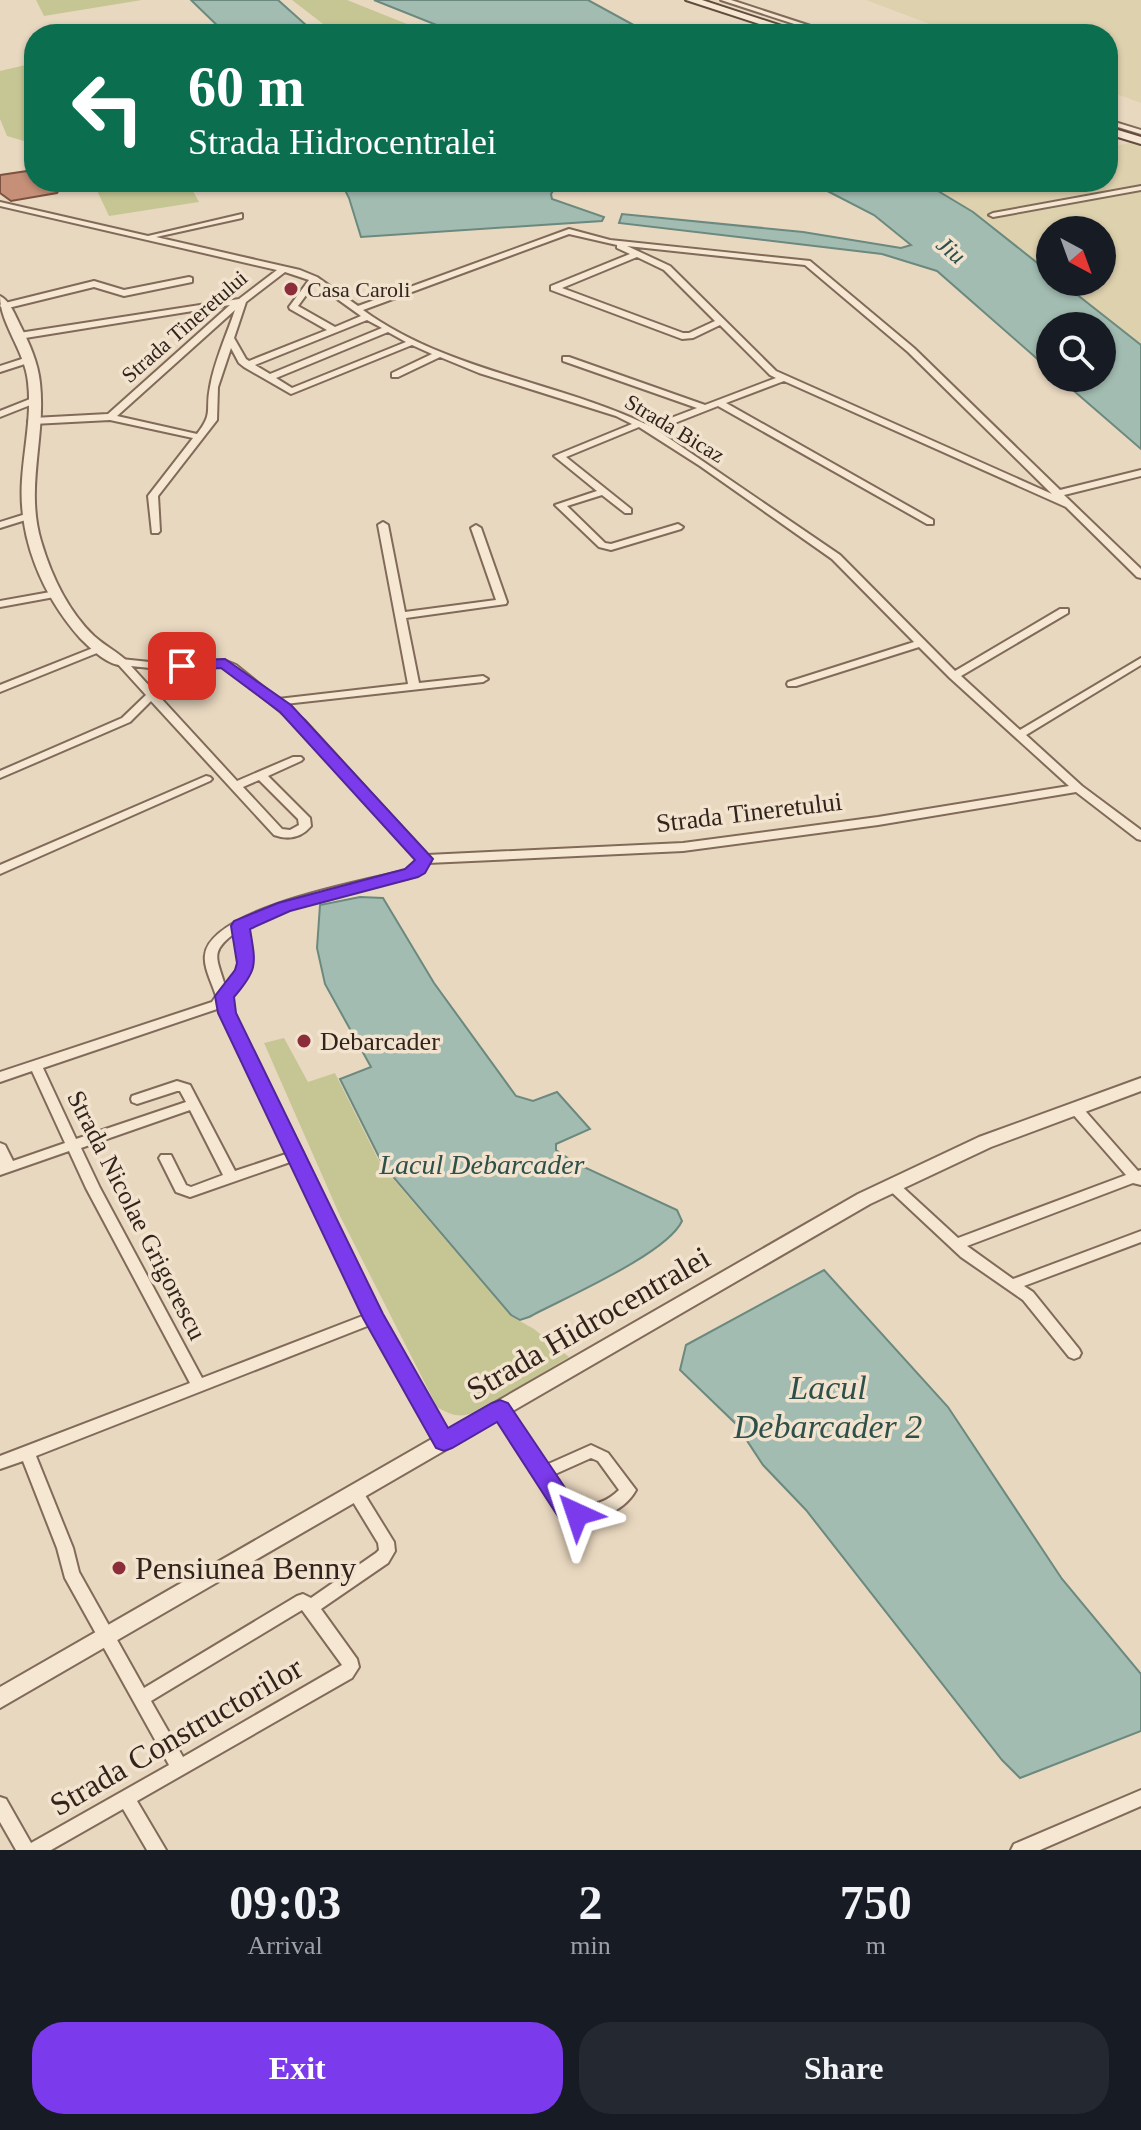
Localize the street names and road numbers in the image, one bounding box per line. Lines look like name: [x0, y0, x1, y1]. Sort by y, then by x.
street label: Strada Tineretului: [116, 265, 252, 388]
street label: Strada Bicaz: [620, 389, 729, 468]
street label: Strada Tineretului: [654, 787, 844, 838]
street label: Strada Nicolae Grigorescu: [61, 1086, 212, 1345]
street label: Strada Hidrocentralei: [460, 1239, 716, 1407]
street label: Strada Constructorilor: [43, 1649, 309, 1823]

